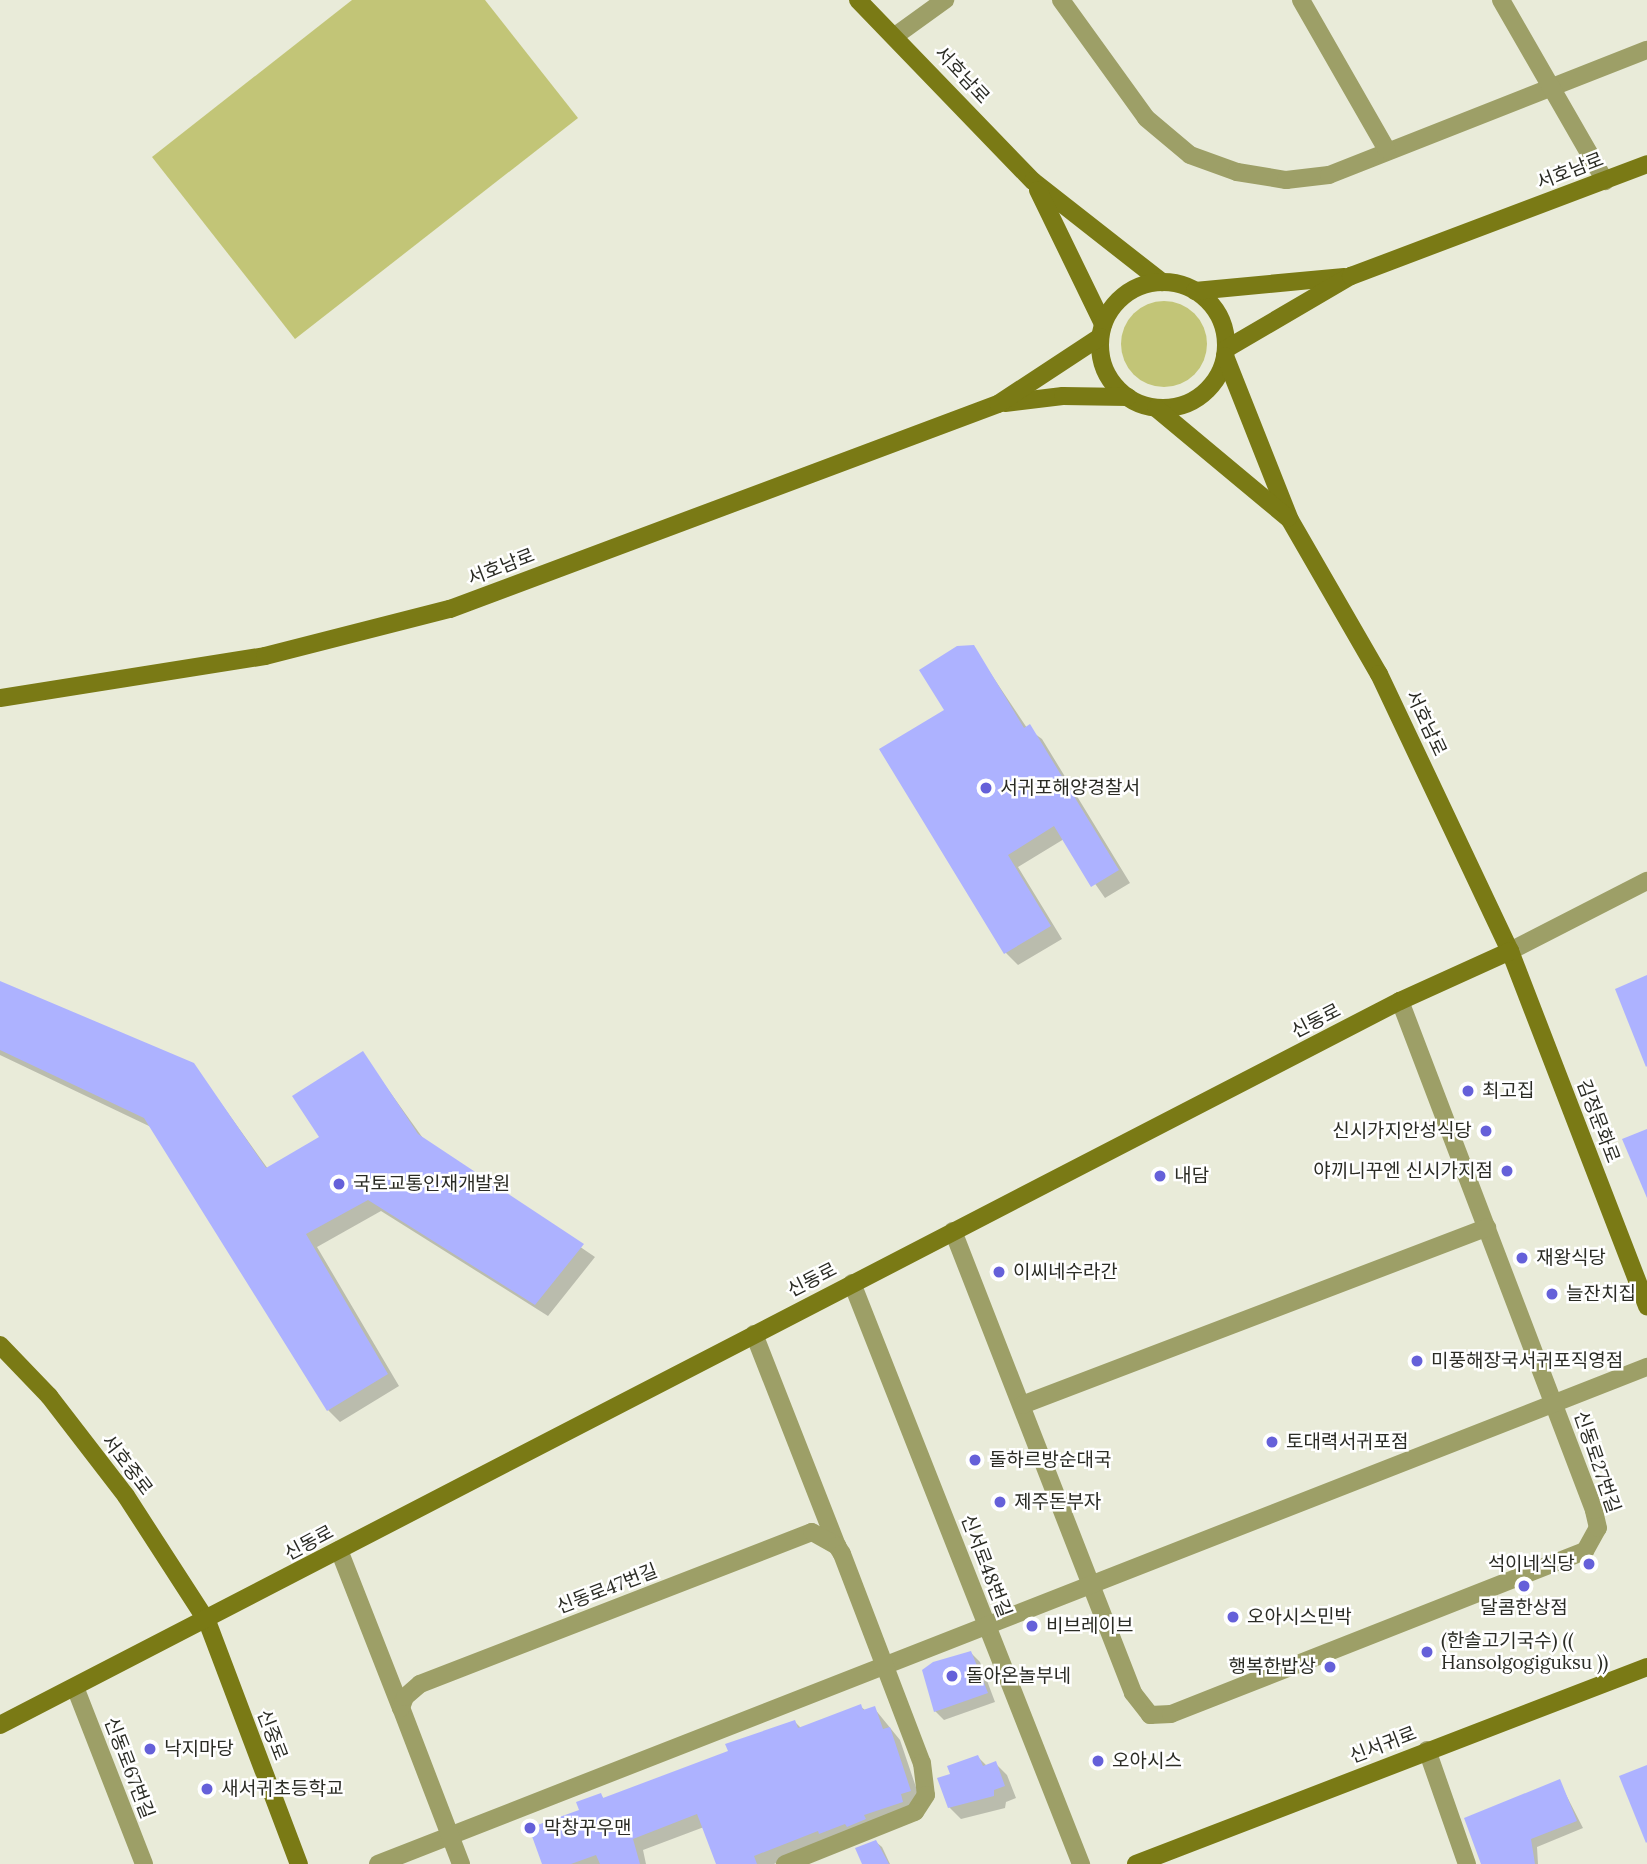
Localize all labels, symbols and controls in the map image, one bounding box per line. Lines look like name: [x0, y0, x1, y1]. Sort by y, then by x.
street label: 서호남로: [930, 42, 994, 108]
street label: 서호남로: [1533, 148, 1607, 194]
street label: 서호남로: [464, 544, 538, 590]
street label: 서호남로: [1401, 686, 1451, 760]
place label: 서귀포해양경찰서: [1000, 777, 1140, 799]
marker: 서귀포해양경찰서: [978, 780, 994, 796]
street label: 신동로: [1287, 999, 1345, 1043]
street label: 김정문화로: [1572, 1076, 1624, 1166]
place label: 최고집: [1482, 1080, 1534, 1102]
marker: 최고집: [1460, 1083, 1476, 1099]
place label: 신시가지안성식당: [1332, 1120, 1472, 1142]
marker: 신시가지안성식당: [1478, 1123, 1494, 1139]
place label: 야끼니꾸엔 신시가지점: [1313, 1160, 1493, 1182]
marker: 야끼니꾸엔 신시가지점: [1499, 1163, 1515, 1179]
place label: 내담: [1174, 1165, 1209, 1187]
marker: 내담: [1152, 1168, 1168, 1184]
place label: 국토교통인재개발원: [353, 1173, 510, 1195]
marker: 국토교통인재개발원: [331, 1176, 347, 1192]
place label: 재왕식당: [1536, 1247, 1606, 1269]
marker: 재왕식당: [1514, 1250, 1530, 1266]
street label: 신동로: [783, 1258, 841, 1302]
place label: 이씨네수라간: [1013, 1261, 1118, 1283]
marker: 이씨네수라간: [991, 1264, 1007, 1280]
place label: 늘잔치집: [1566, 1283, 1636, 1305]
marker: 늘잔치집: [1544, 1286, 1560, 1302]
place label: 미풍해장국서귀포직영점: [1431, 1350, 1623, 1372]
marker: 미풍해장국서귀포직영점: [1409, 1353, 1425, 1369]
street label: 신동로27번길: [1569, 1408, 1625, 1516]
street label: 서호중로: [97, 1430, 157, 1500]
place label: 토대력서귀포점: [1286, 1431, 1408, 1453]
marker: 토대력서귀포점: [1264, 1434, 1280, 1450]
place label: 돌하르방순대국: [989, 1449, 1111, 1471]
marker: 돌하르방순대국: [967, 1452, 983, 1468]
place label: 제주돈부자: [1014, 1491, 1101, 1513]
marker: 제주돈부자: [992, 1494, 1008, 1510]
street label: 신서로48번길: [956, 1511, 1016, 1621]
street label: 신동로: [280, 1521, 338, 1565]
place label: 석이네식당: [1488, 1553, 1575, 1575]
marker: 석이네식당: [1581, 1556, 1597, 1572]
street label: 신동로47번길: [553, 1559, 661, 1619]
marker: 달콤한상점: [1516, 1578, 1532, 1594]
place label: 달콤한상점: [1480, 1597, 1568, 1619]
place label: 오아시스민박: [1247, 1606, 1352, 1628]
marker: 오아시스민박: [1225, 1609, 1241, 1625]
place label: 비브레이브: [1046, 1615, 1133, 1637]
marker: 비브레이브: [1024, 1618, 1040, 1634]
place label: (한솔고기국수) (( Hansolgogiguksu )): [1441, 1630, 1608, 1674]
marker: (한솔고기국수) (( Hansolgogiguksu )): [1419, 1644, 1435, 1660]
place label: 행복한밥상: [1229, 1656, 1316, 1678]
marker: 행복한밥상: [1322, 1659, 1338, 1675]
place label: 돌아온놀부네: [966, 1665, 1071, 1687]
marker: 돌아온놀부네: [944, 1668, 960, 1684]
street label: 신중로: [252, 1706, 292, 1764]
street label: 신동로67번길: [99, 1714, 159, 1822]
street label: 신서귀로: [1346, 1722, 1420, 1768]
place label: 낙지마당: [164, 1738, 234, 1760]
marker: 낙지마당: [142, 1741, 158, 1757]
place label: 오아시스: [1112, 1750, 1182, 1772]
marker: 오아시스: [1090, 1753, 1106, 1769]
place label: 새서귀초등학교: [221, 1778, 343, 1800]
marker: 새서귀초등학교: [199, 1781, 215, 1797]
place label: 막창꾸우맨: [544, 1817, 631, 1839]
marker: 막창꾸우맨: [522, 1820, 538, 1836]

